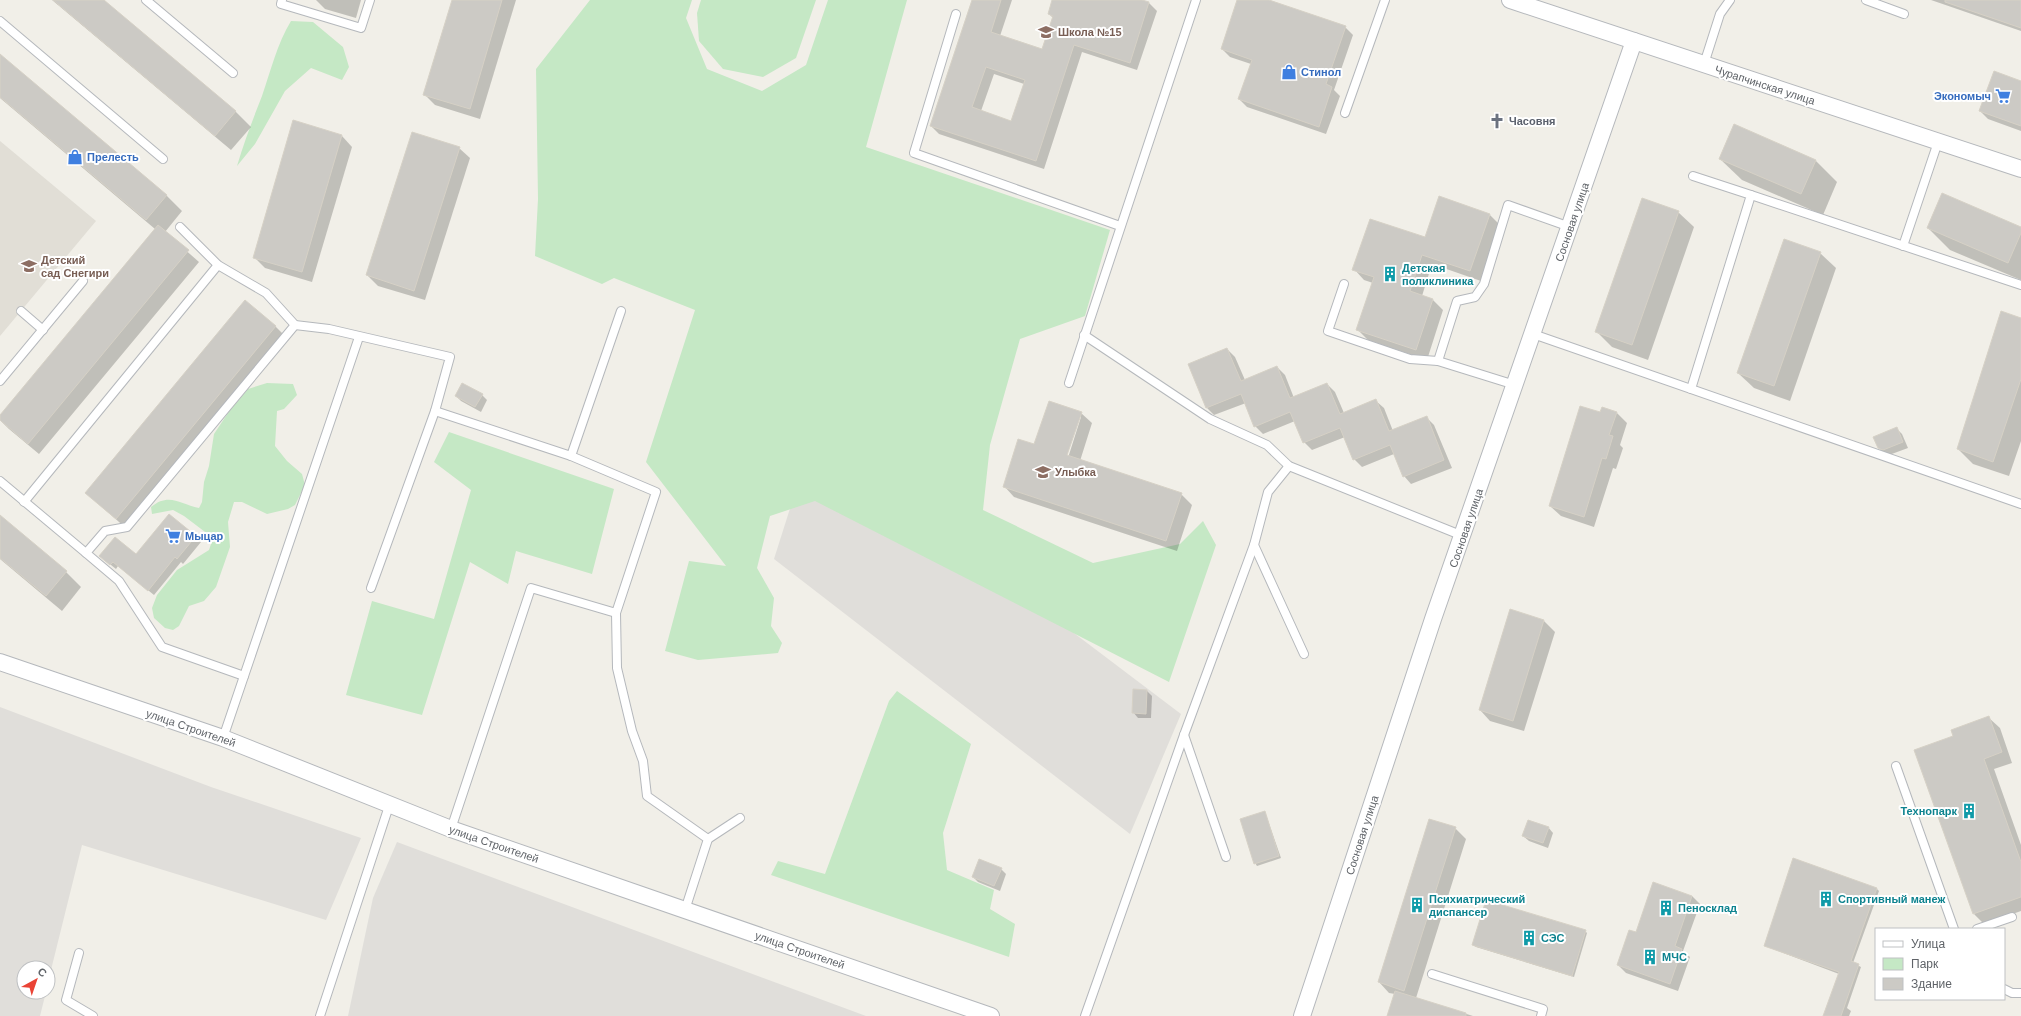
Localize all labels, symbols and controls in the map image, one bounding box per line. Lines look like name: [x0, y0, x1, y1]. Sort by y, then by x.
school or university icon: Школа №15: [1037, 23, 1055, 41]
place label: Школа №15: [1058, 26, 1122, 38]
shop icon: Стинол: [1280, 63, 1298, 81]
street label: Чурапчинская улица: [1713, 63, 1818, 107]
place label: Стинол: [1301, 66, 1341, 78]
supermarket icon: Экономыч: [1994, 87, 2012, 105]
place label: Экономыч: [1934, 90, 1991, 102]
church icon: Часовня: [1488, 112, 1506, 130]
place label: Часовня: [1509, 115, 1556, 127]
shop icon: Прелесть: [66, 148, 84, 166]
place label: Прелесть: [87, 151, 139, 163]
street label: Сосновая улица: [1553, 180, 1591, 263]
place label: Детский сад Снегири: [41, 254, 109, 279]
school or university icon: Детский сад Снегири: [20, 257, 38, 275]
place label: Детская поликлиника: [1402, 262, 1474, 287]
building icon: Детская поликлиника: [1381, 265, 1399, 283]
school or university icon: Улыбка: [1034, 463, 1052, 481]
place label: Улыбка: [1055, 466, 1097, 478]
street label: Сосновая улица: [1447, 486, 1485, 569]
supermarket icon: Мыцар: [164, 527, 182, 545]
place label: Мыцар: [185, 530, 224, 542]
street label: улица Строителей: [145, 707, 237, 749]
street label: Сосновая улица: [1343, 793, 1381, 876]
building icon: Технопарк: [1960, 802, 1978, 820]
place label: Технопарк: [1900, 805, 1957, 817]
street label: улица Строителей: [448, 823, 540, 865]
building icon: Спортивный манеж: [1817, 890, 1835, 908]
place label: Психиатрический диспансер: [1429, 893, 1525, 918]
place label: Спортивный манеж: [1838, 893, 1945, 905]
building icon: Психиатрический диспансер: [1408, 896, 1426, 914]
building icon: Пеносклад: [1657, 899, 1675, 917]
place label: Пеносклад: [1678, 902, 1737, 914]
legend: [1875, 928, 2005, 1000]
street label: улица Строителей: [754, 929, 846, 971]
building icon: СЭС: [1520, 929, 1538, 947]
place label: СЭС: [1541, 932, 1565, 944]
text: Улица: [1911, 937, 1945, 951]
building icon: МЧС: [1641, 948, 1659, 966]
place label: МЧС: [1662, 951, 1687, 963]
text: Парк: [1911, 957, 1939, 971]
north arrow: [16, 960, 56, 1000]
text: С: [36, 965, 49, 980]
text: Здание: [1911, 977, 1952, 991]

